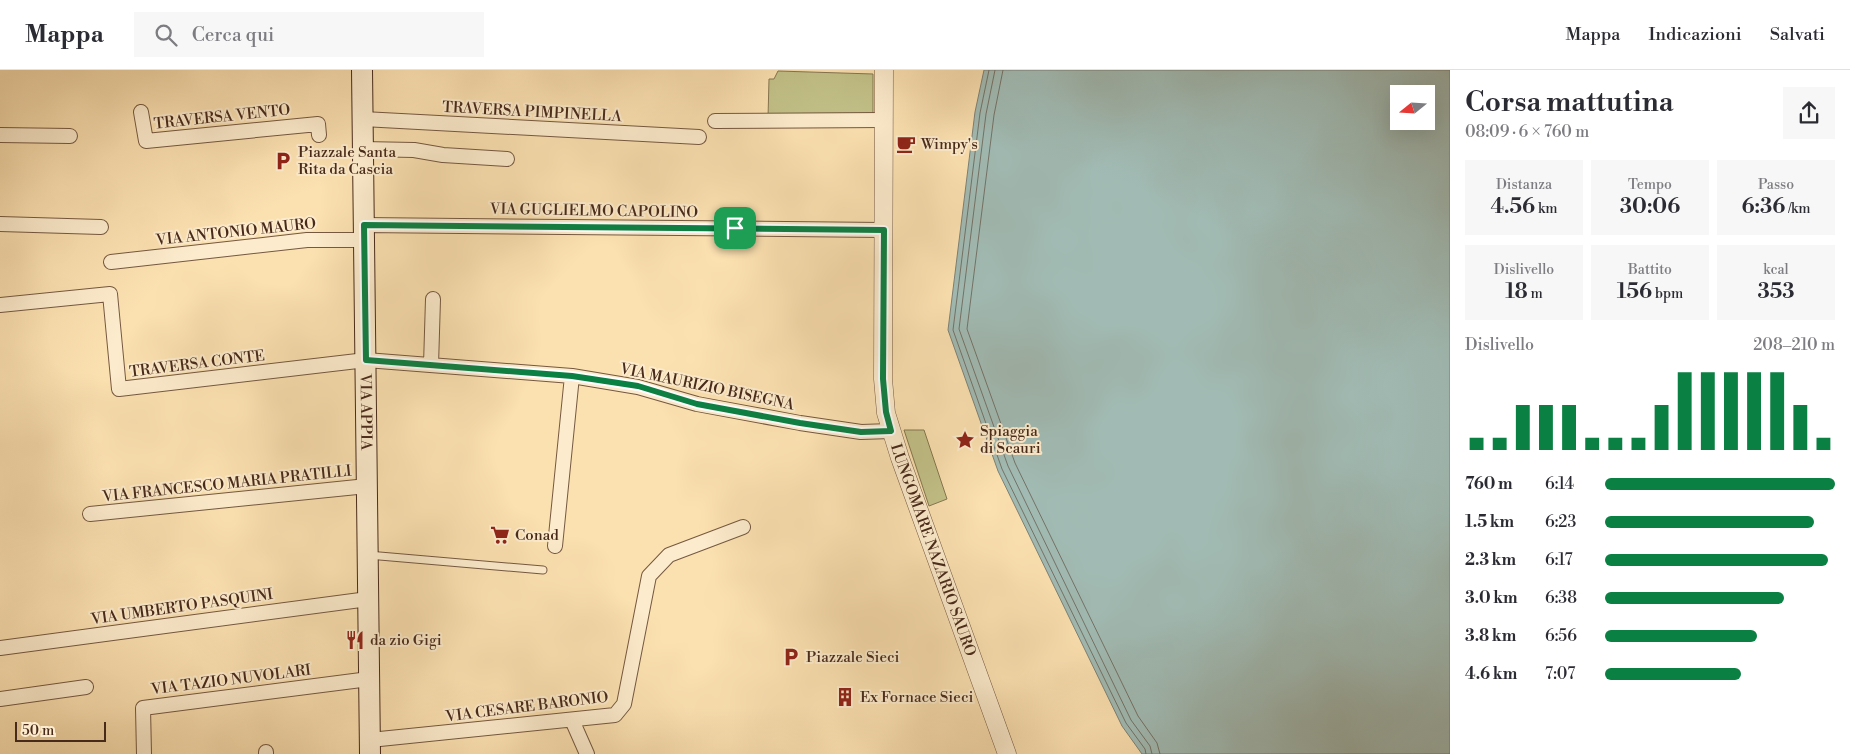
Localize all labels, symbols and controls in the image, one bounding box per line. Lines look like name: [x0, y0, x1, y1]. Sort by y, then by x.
search box: [134, 12, 484, 57]
text: Mappa: [25, 20, 104, 50]
icon: search: [152, 21, 180, 49]
text: Cerca qui: [192, 23, 274, 47]
text: Mappa: [1566, 23, 1620, 46]
text: Indicazioni: [1648, 23, 1742, 46]
text: Salvati: [1770, 23, 1825, 46]
north arrow: [1390, 85, 1435, 130]
map controls: [1390, 85, 1435, 130]
text: Corsa mattutina: [1465, 85, 1674, 120]
button: share: [1783, 87, 1835, 139]
street label: TRAVERSA PIMPINELLA: [442, 98, 623, 126]
street label: TRAVERSA VENTO: [153, 100, 291, 134]
text: 08:09 · 6 × 760 m: [1465, 122, 1589, 142]
cafe icon: Wimpy's: [895, 133, 917, 155]
place label: Wimpy's: [920, 135, 978, 154]
place label: Piazzale Santa Rita da Cascia: [298, 143, 397, 179]
parking icon: Piazzale Santa Rita da Cascia: [272, 150, 294, 172]
text: Distanza: [1496, 176, 1552, 194]
text: Tempo: [1628, 176, 1672, 194]
text: Passo: [1758, 176, 1794, 194]
text: 4.56: [1490, 194, 1535, 220]
text: 30:06: [1620, 194, 1680, 220]
text: 6:36: [1742, 194, 1785, 220]
street label: VIA GUGLIELMO CAPOLINO: [489, 200, 699, 222]
text: km: [1535, 200, 1558, 218]
text: /km: [1785, 200, 1810, 218]
pin: [714, 207, 756, 249]
street label: VIA ANTONIO MAURO: [154, 214, 317, 250]
icon: arrive: [721, 214, 749, 242]
text: Dislivello: [1494, 261, 1554, 279]
text: Battito: [1628, 261, 1672, 279]
text: kcal: [1763, 261, 1789, 279]
text: 18: [1505, 279, 1528, 305]
text: 156: [1617, 279, 1652, 305]
text: 353: [1757, 279, 1795, 305]
text: m: [1528, 285, 1543, 303]
text: bpm: [1652, 285, 1683, 303]
text: Dislivello: [1465, 335, 1534, 355]
text: 208–210 m: [1753, 335, 1835, 355]
street label: TRAVERSA CONTE: [128, 346, 266, 382]
street label: VIA MAURIZIO BISEGNA: [617, 359, 797, 415]
street label: VIA APPIA: [356, 373, 376, 451]
place label: Spiaggia di Scauri: [980, 422, 1041, 458]
place icon: Spiaggia di Scauri: [954, 429, 976, 451]
street label: LUNGOMARE NAZARIO SAURO: [887, 441, 980, 659]
street label: VIA FRANCESCO MARIA PRATILLI: [100, 461, 353, 507]
text: 760 m: [1465, 474, 1513, 494]
text: 6:14: [1545, 474, 1574, 494]
text: 1.5 km: [1465, 512, 1514, 532]
text: 6:23: [1545, 512, 1576, 532]
supermarket icon: Conad: [489, 524, 511, 546]
place label: Conad: [515, 526, 559, 545]
text: 2.3 km: [1465, 550, 1516, 570]
text: 6:17: [1545, 550, 1572, 570]
street label: VIA UMBERTO PASQUINI: [89, 585, 274, 629]
text: 3.0 km: [1465, 588, 1518, 608]
text: 6:38: [1545, 588, 1577, 608]
text: 3.8 km: [1465, 626, 1516, 646]
text: 6:56: [1545, 626, 1577, 646]
restaurant icon: da zio Gigi: [344, 629, 366, 651]
place label: da zio Gigi: [370, 631, 442, 650]
parking icon: Piazzale Sieci: [780, 646, 802, 668]
place label: Piazzale Sieci: [806, 648, 900, 667]
street label: VIA TAZIO NUVOLARI: [149, 661, 312, 699]
text: 4.6 km: [1465, 664, 1517, 684]
text: 7:07: [1545, 664, 1575, 684]
building icon: Ex Fornace Sieci: [834, 686, 856, 708]
street label: VIA CESARE BARONIO: [444, 688, 610, 727]
place label: Ex Fornace Sieci: [860, 688, 973, 707]
scale bar: [15, 719, 106, 742]
text: 50 m: [22, 722, 54, 740]

